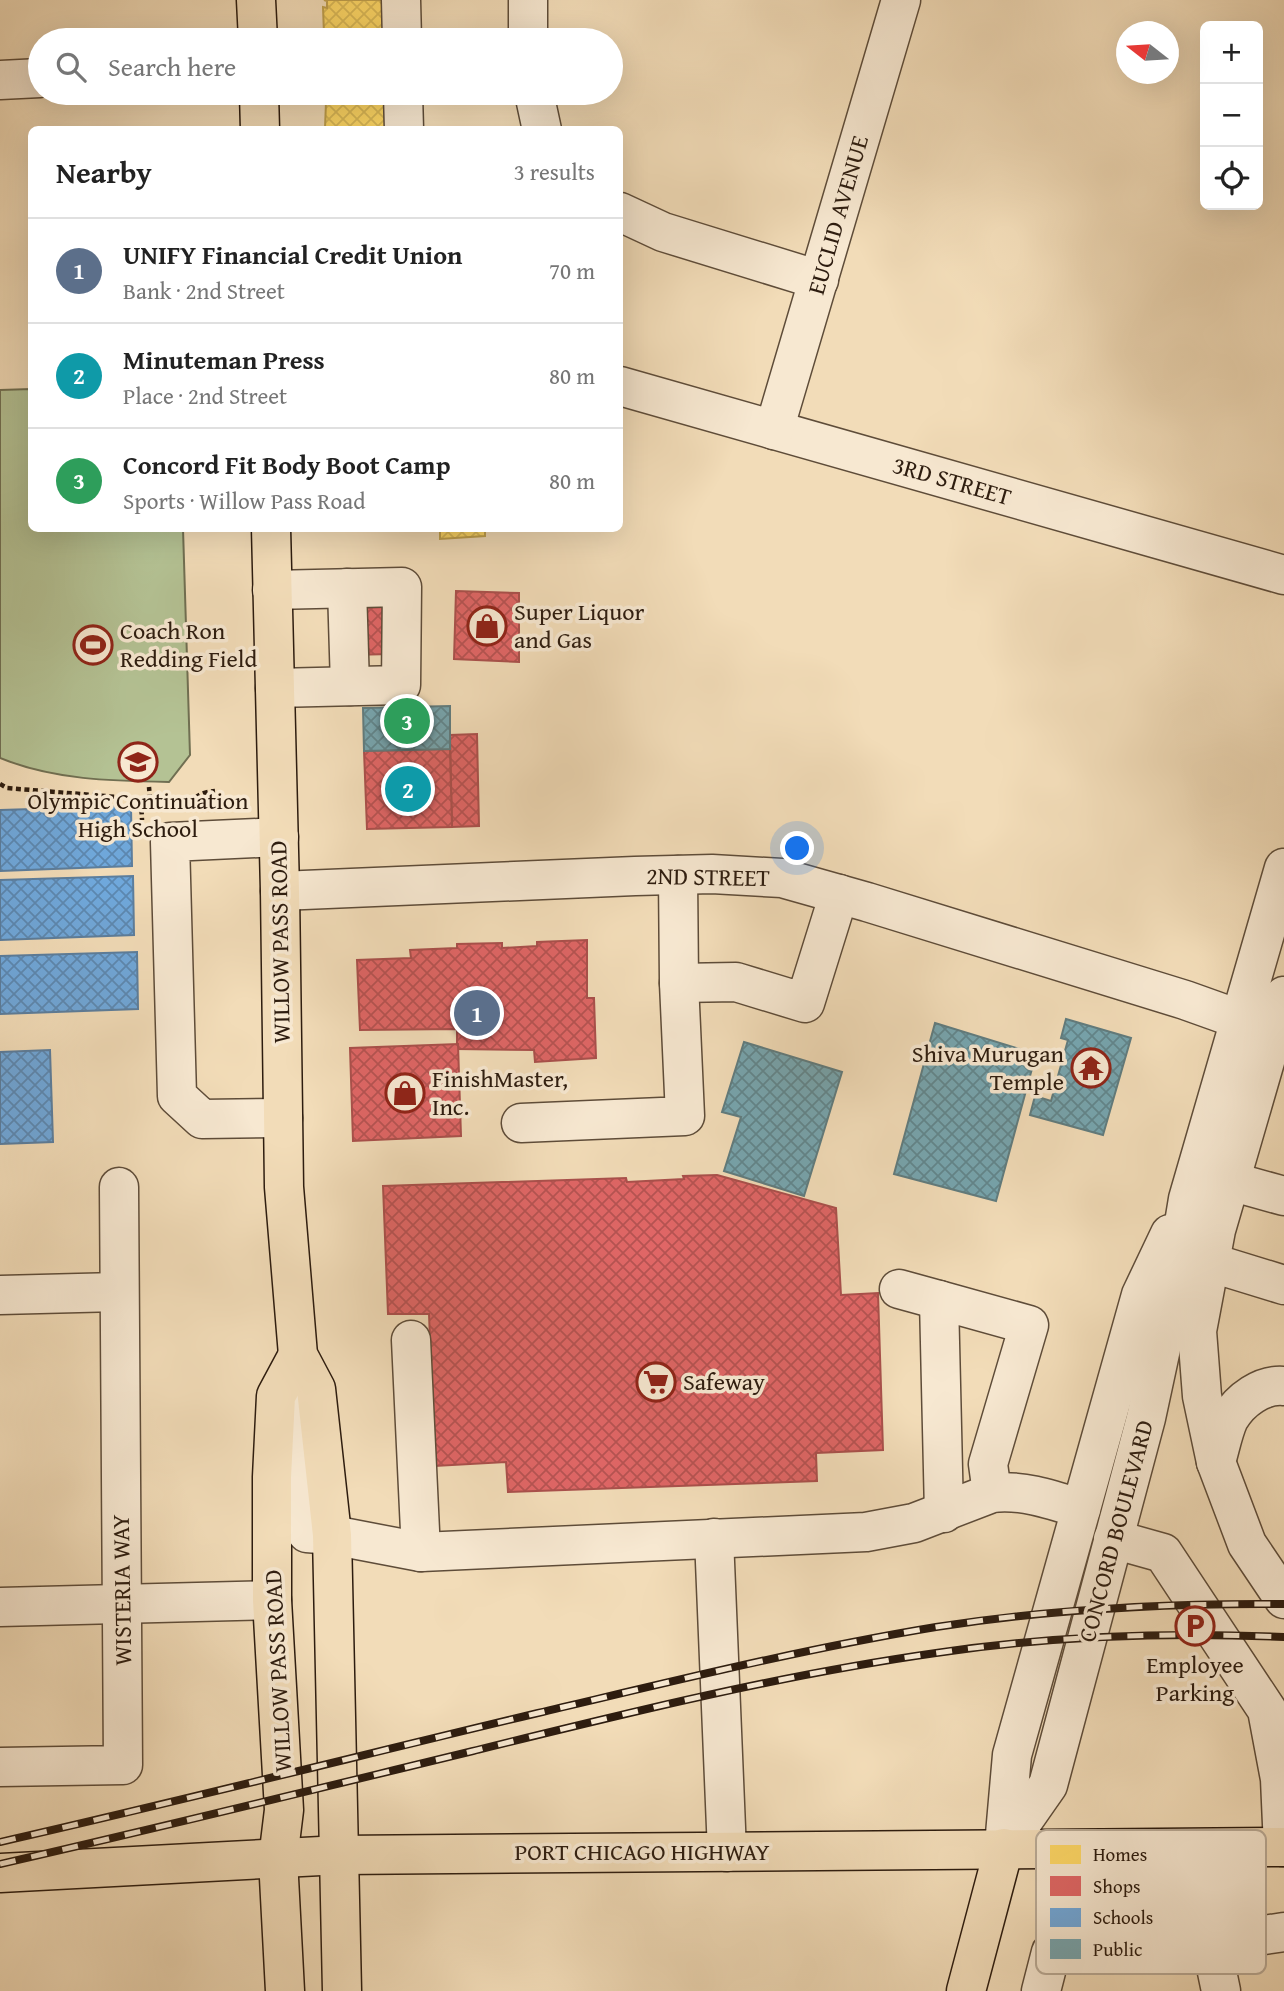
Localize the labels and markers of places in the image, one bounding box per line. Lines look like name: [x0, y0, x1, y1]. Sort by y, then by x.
place label: Super Liquor and Gas: [514, 594, 644, 657]
shop icon: Super Liquor and Gas: [466, 605, 508, 647]
place label: Coach Ron Redding Field: [120, 613, 258, 676]
sports icon: Coach Ron Redding Field: [72, 624, 114, 666]
pin: 3: [384, 695, 430, 747]
school or university icon: Olympic Continuation High School: [117, 741, 159, 783]
pin: 2: [385, 763, 431, 815]
place label: Olympic Continuation High School: [27, 783, 249, 846]
pin: 1: [454, 987, 500, 1039]
place label: Shiva Murugan Temple: [912, 1036, 1065, 1099]
temple icon: Shiva Murugan Temple: [1070, 1047, 1112, 1089]
place label: FinishMaster, Inc.: [432, 1061, 568, 1124]
shop icon: FinishMaster, Inc.: [384, 1072, 426, 1114]
supermarket icon: Safeway: [635, 1361, 677, 1403]
place label: Safeway: [683, 1364, 765, 1399]
parking icon: Employee Parking: [1174, 1605, 1216, 1647]
place label: Employee Parking: [1146, 1647, 1244, 1710]

